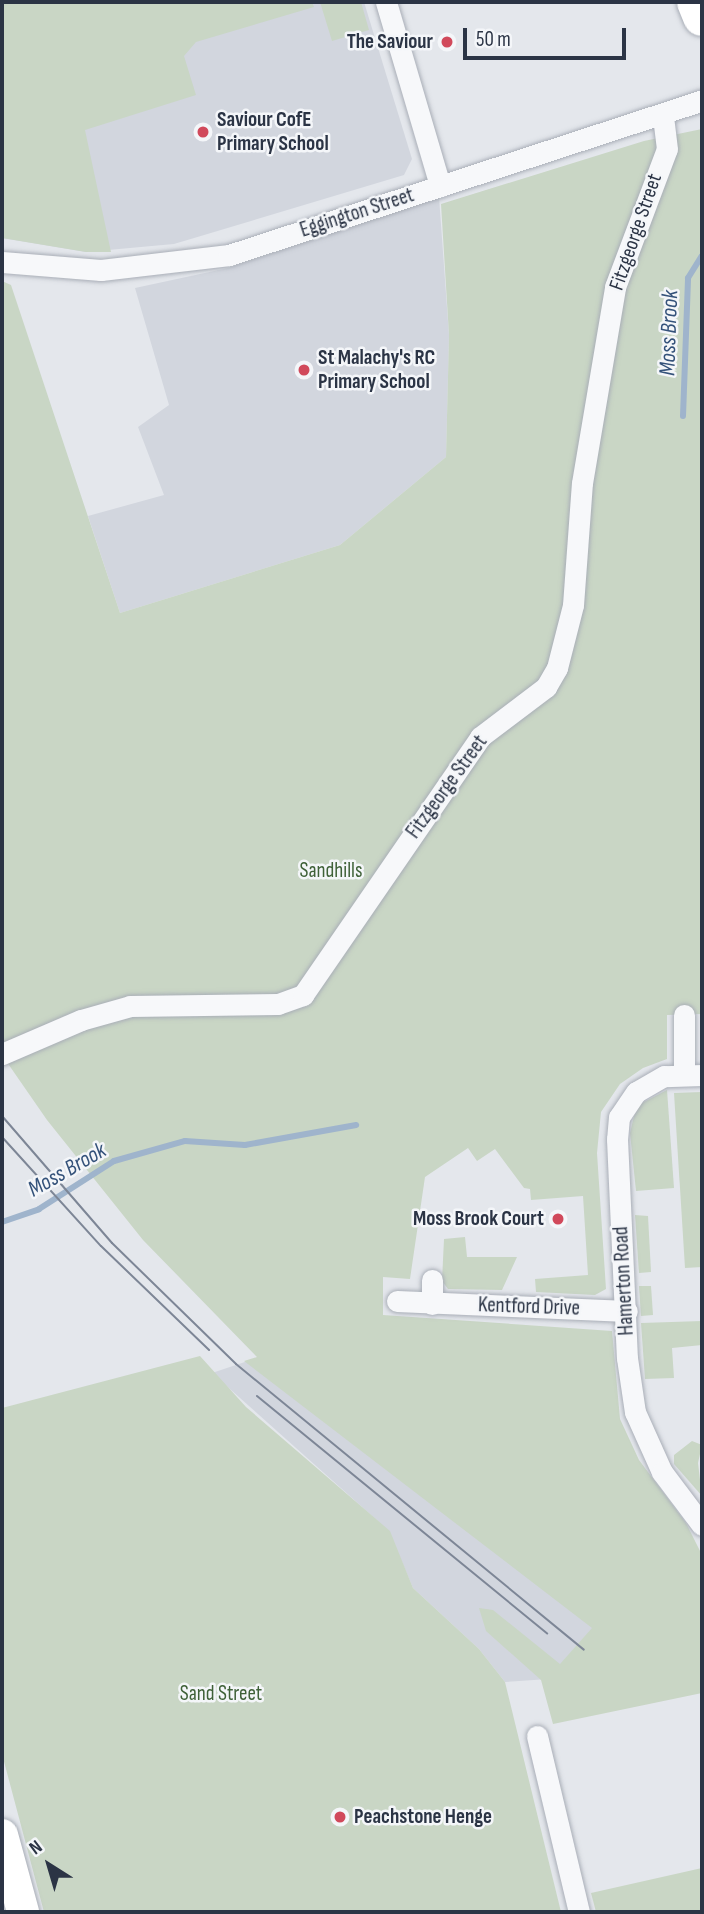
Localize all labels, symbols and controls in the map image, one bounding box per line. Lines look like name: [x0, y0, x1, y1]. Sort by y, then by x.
scale bar: [466, 14, 629, 58]
text: 50 m: [476, 27, 511, 52]
place label: The Saviour: [347, 29, 433, 55]
marker: The Saviour: [439, 34, 455, 50]
place label: Saviour CofE Primary School: [217, 107, 329, 157]
marker: Saviour CofE Primary School: [195, 124, 211, 140]
street label: Fitzgeorge Street: [604, 170, 668, 294]
street label: Eggington Street: [297, 183, 417, 243]
water label: Moss Brook: [654, 290, 684, 376]
place label: St Malachy's RC Primary School: [318, 345, 435, 395]
marker: St Malachy's RC Primary School: [296, 362, 312, 378]
street label: Fitzgeorge Street: [401, 730, 493, 844]
park label: Sandhills: [299, 858, 363, 884]
water label: Moss Brook: [23, 1137, 111, 1203]
place label: Moss Brook Court: [413, 1206, 544, 1232]
marker: Moss Brook Court: [550, 1211, 566, 1227]
street label: Hamerton Road: [609, 1226, 639, 1336]
street label: Kentford Drive: [478, 1293, 580, 1321]
park label: Sand Street: [180, 1681, 262, 1707]
place label: Peachstone Henge: [354, 1804, 492, 1830]
marker: Peachstone Henge: [332, 1809, 348, 1825]
north arrow: [14, 1830, 84, 1900]
text: N: [25, 1836, 47, 1860]

